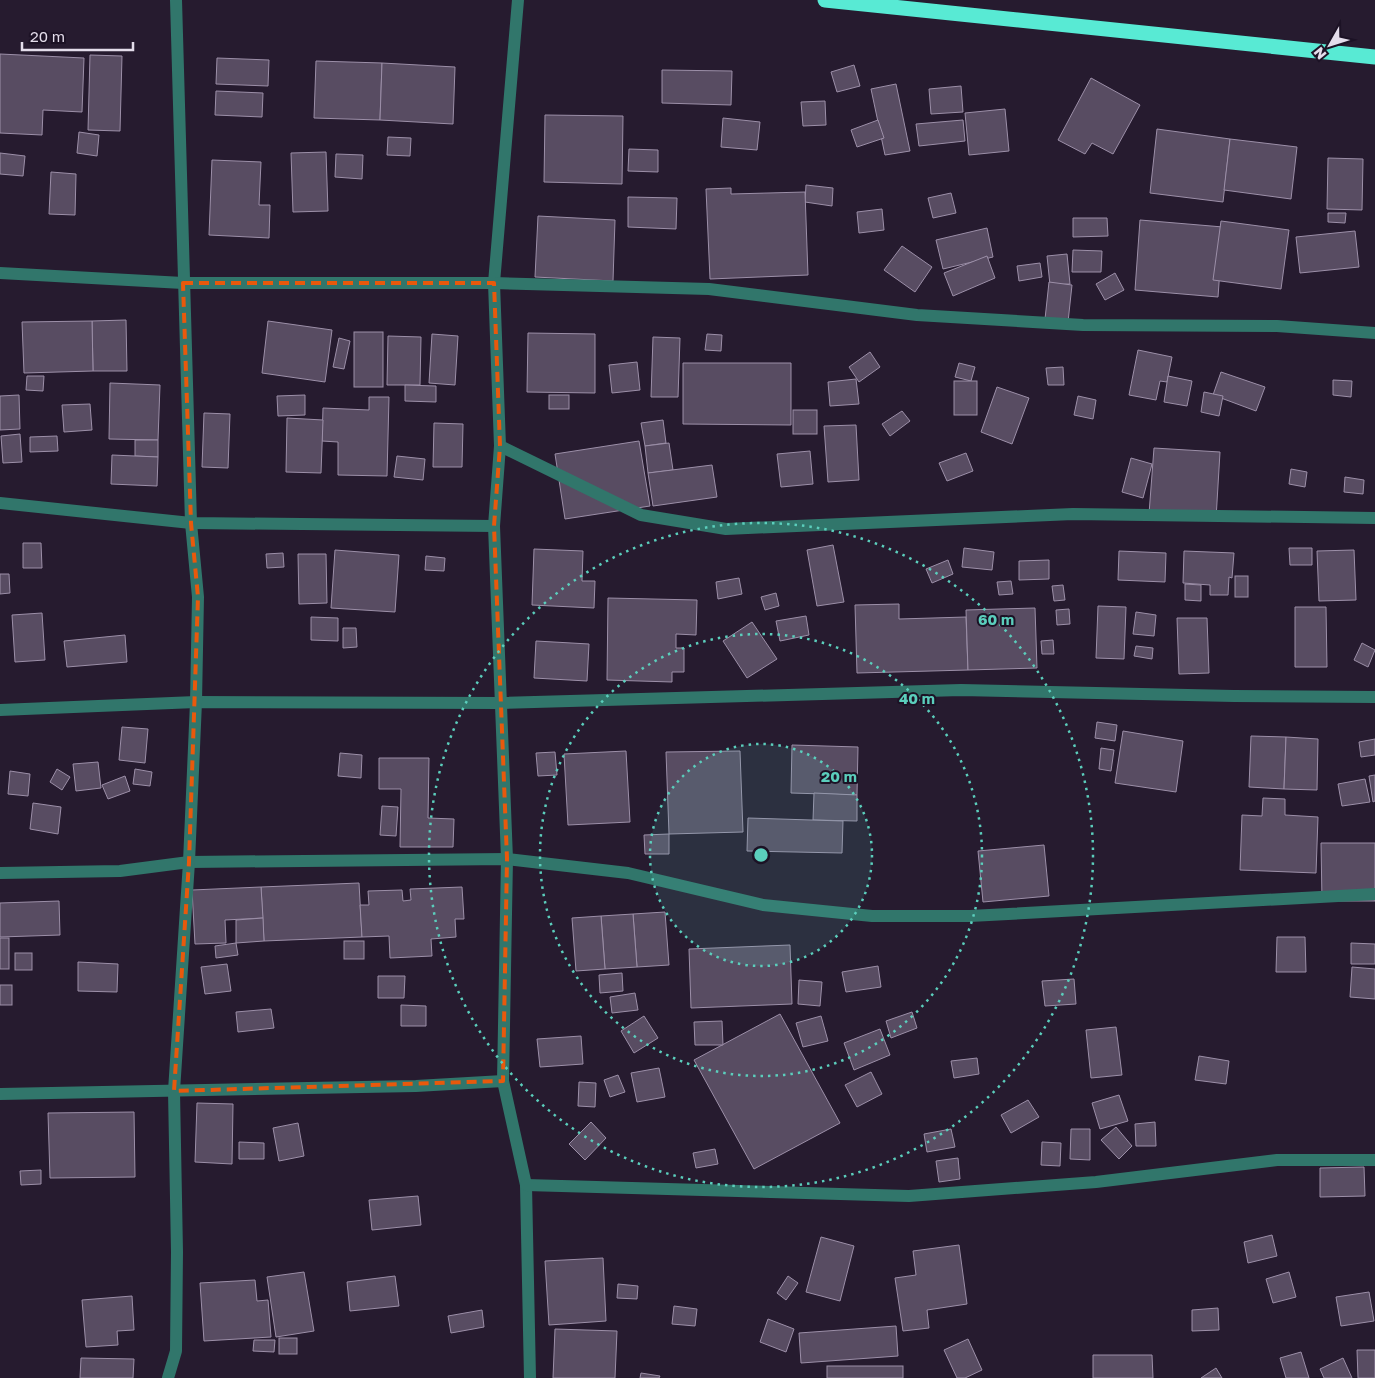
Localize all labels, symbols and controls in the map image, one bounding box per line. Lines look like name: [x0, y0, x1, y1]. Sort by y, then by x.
scale bar: [22, 20, 134, 52]
north arrow: [1305, 20, 1355, 70]
text: 20 m: [30, 27, 65, 45]
text: N: [1310, 44, 1329, 63]
text: 60 m: [978, 610, 1014, 628]
text: 40 m: [899, 689, 935, 707]
text: 20 m: [821, 767, 857, 785]
centre of rings: [752, 846, 770, 864]

